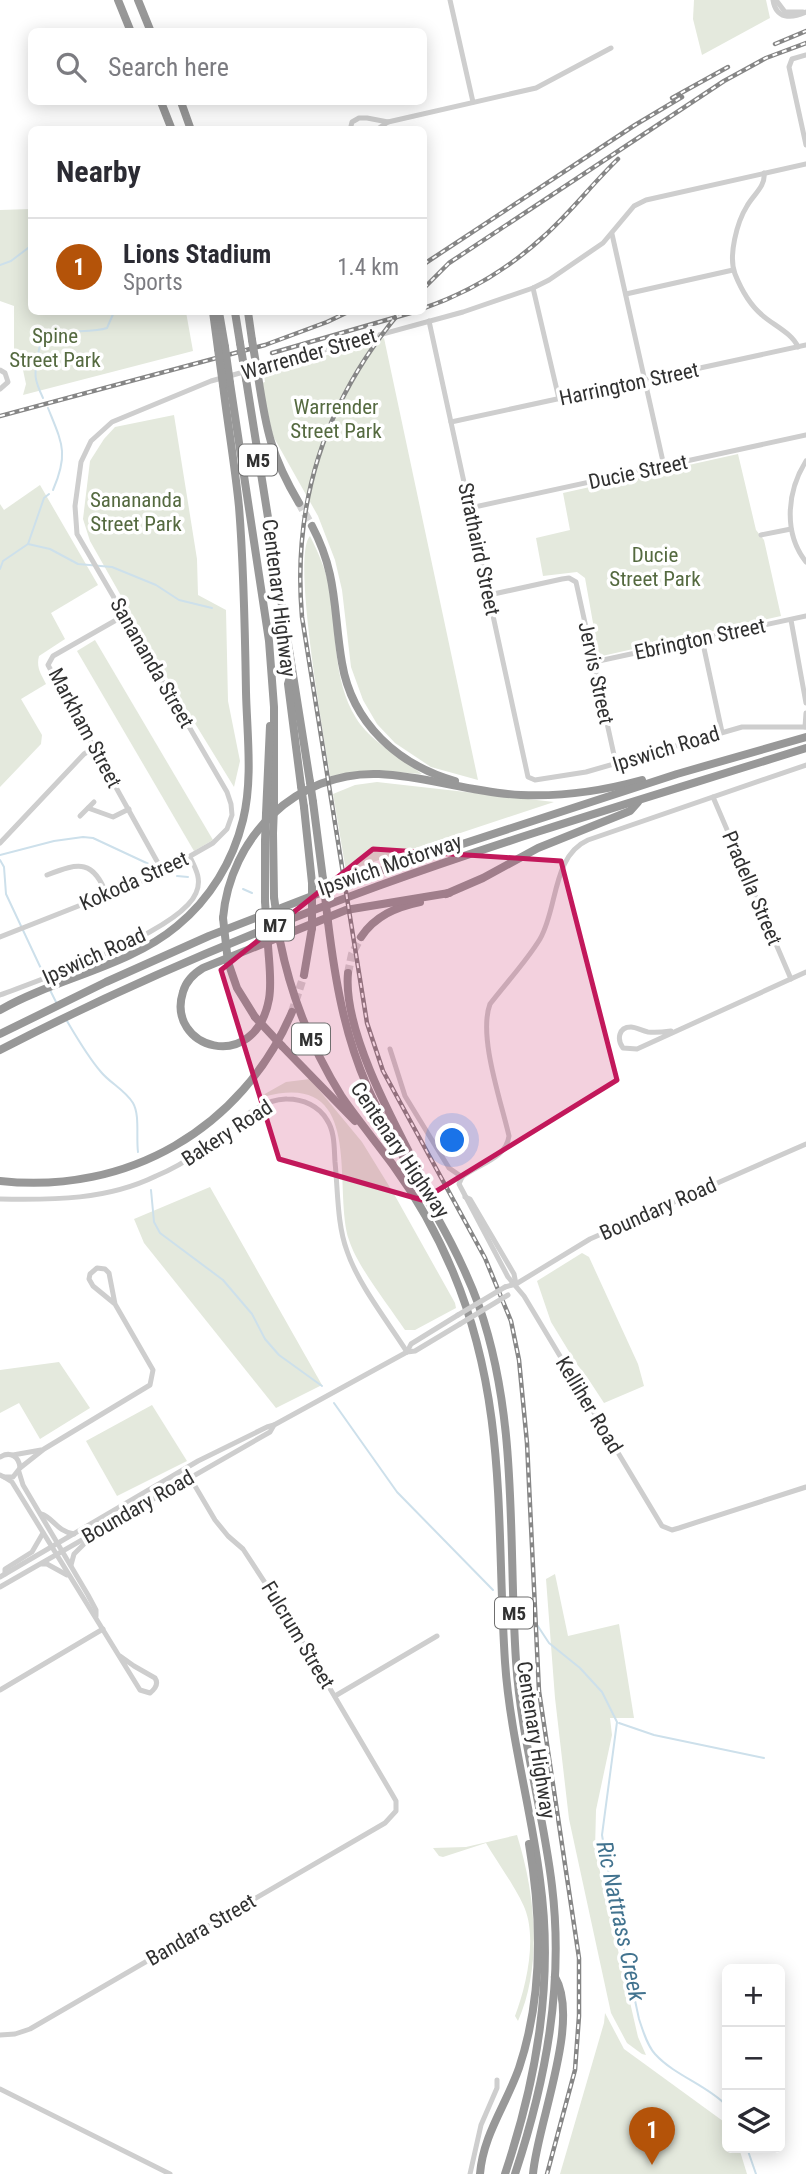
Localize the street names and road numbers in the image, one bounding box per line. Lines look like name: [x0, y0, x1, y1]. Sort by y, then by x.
street label: Warrender Street: [239, 323, 379, 385]
street label: Harrington Street: [557, 358, 701, 410]
road number: M5: [239, 444, 277, 475]
street label: Ducie Street: [586, 450, 690, 494]
street label: Strathaird Street: [453, 480, 505, 618]
street label: Centenary Highway: [257, 518, 301, 679]
street label: Sanananda Street: [105, 594, 199, 732]
street label: Ebrington Street: [632, 613, 768, 665]
street label: Jervis Street: [573, 620, 619, 726]
street label: Markham Street: [43, 664, 127, 792]
street label: Ipswich Road: [610, 721, 722, 777]
street label: Pradella Street: [717, 827, 787, 949]
street label: Ipswich Motorway: [315, 829, 465, 901]
street label: Kokoda Street: [76, 846, 192, 916]
road number: M7: [256, 909, 294, 940]
street label: Ipswich Road: [39, 923, 149, 989]
road number: M5: [292, 1023, 330, 1054]
street label: Centenary Highway: [346, 1077, 455, 1223]
street label: Bakery Road: [177, 1095, 277, 1171]
street label: Boundary Road: [596, 1173, 720, 1245]
street label: Kelliher Road: [551, 1352, 627, 1458]
street label: Boundary Road: [78, 1465, 198, 1549]
street label: Fulcrum Street: [257, 1577, 339, 1693]
road number: M5: [495, 1597, 533, 1628]
street label: Centenary Highway: [512, 1660, 560, 1821]
street label: Bandara Street: [142, 1889, 260, 1971]

